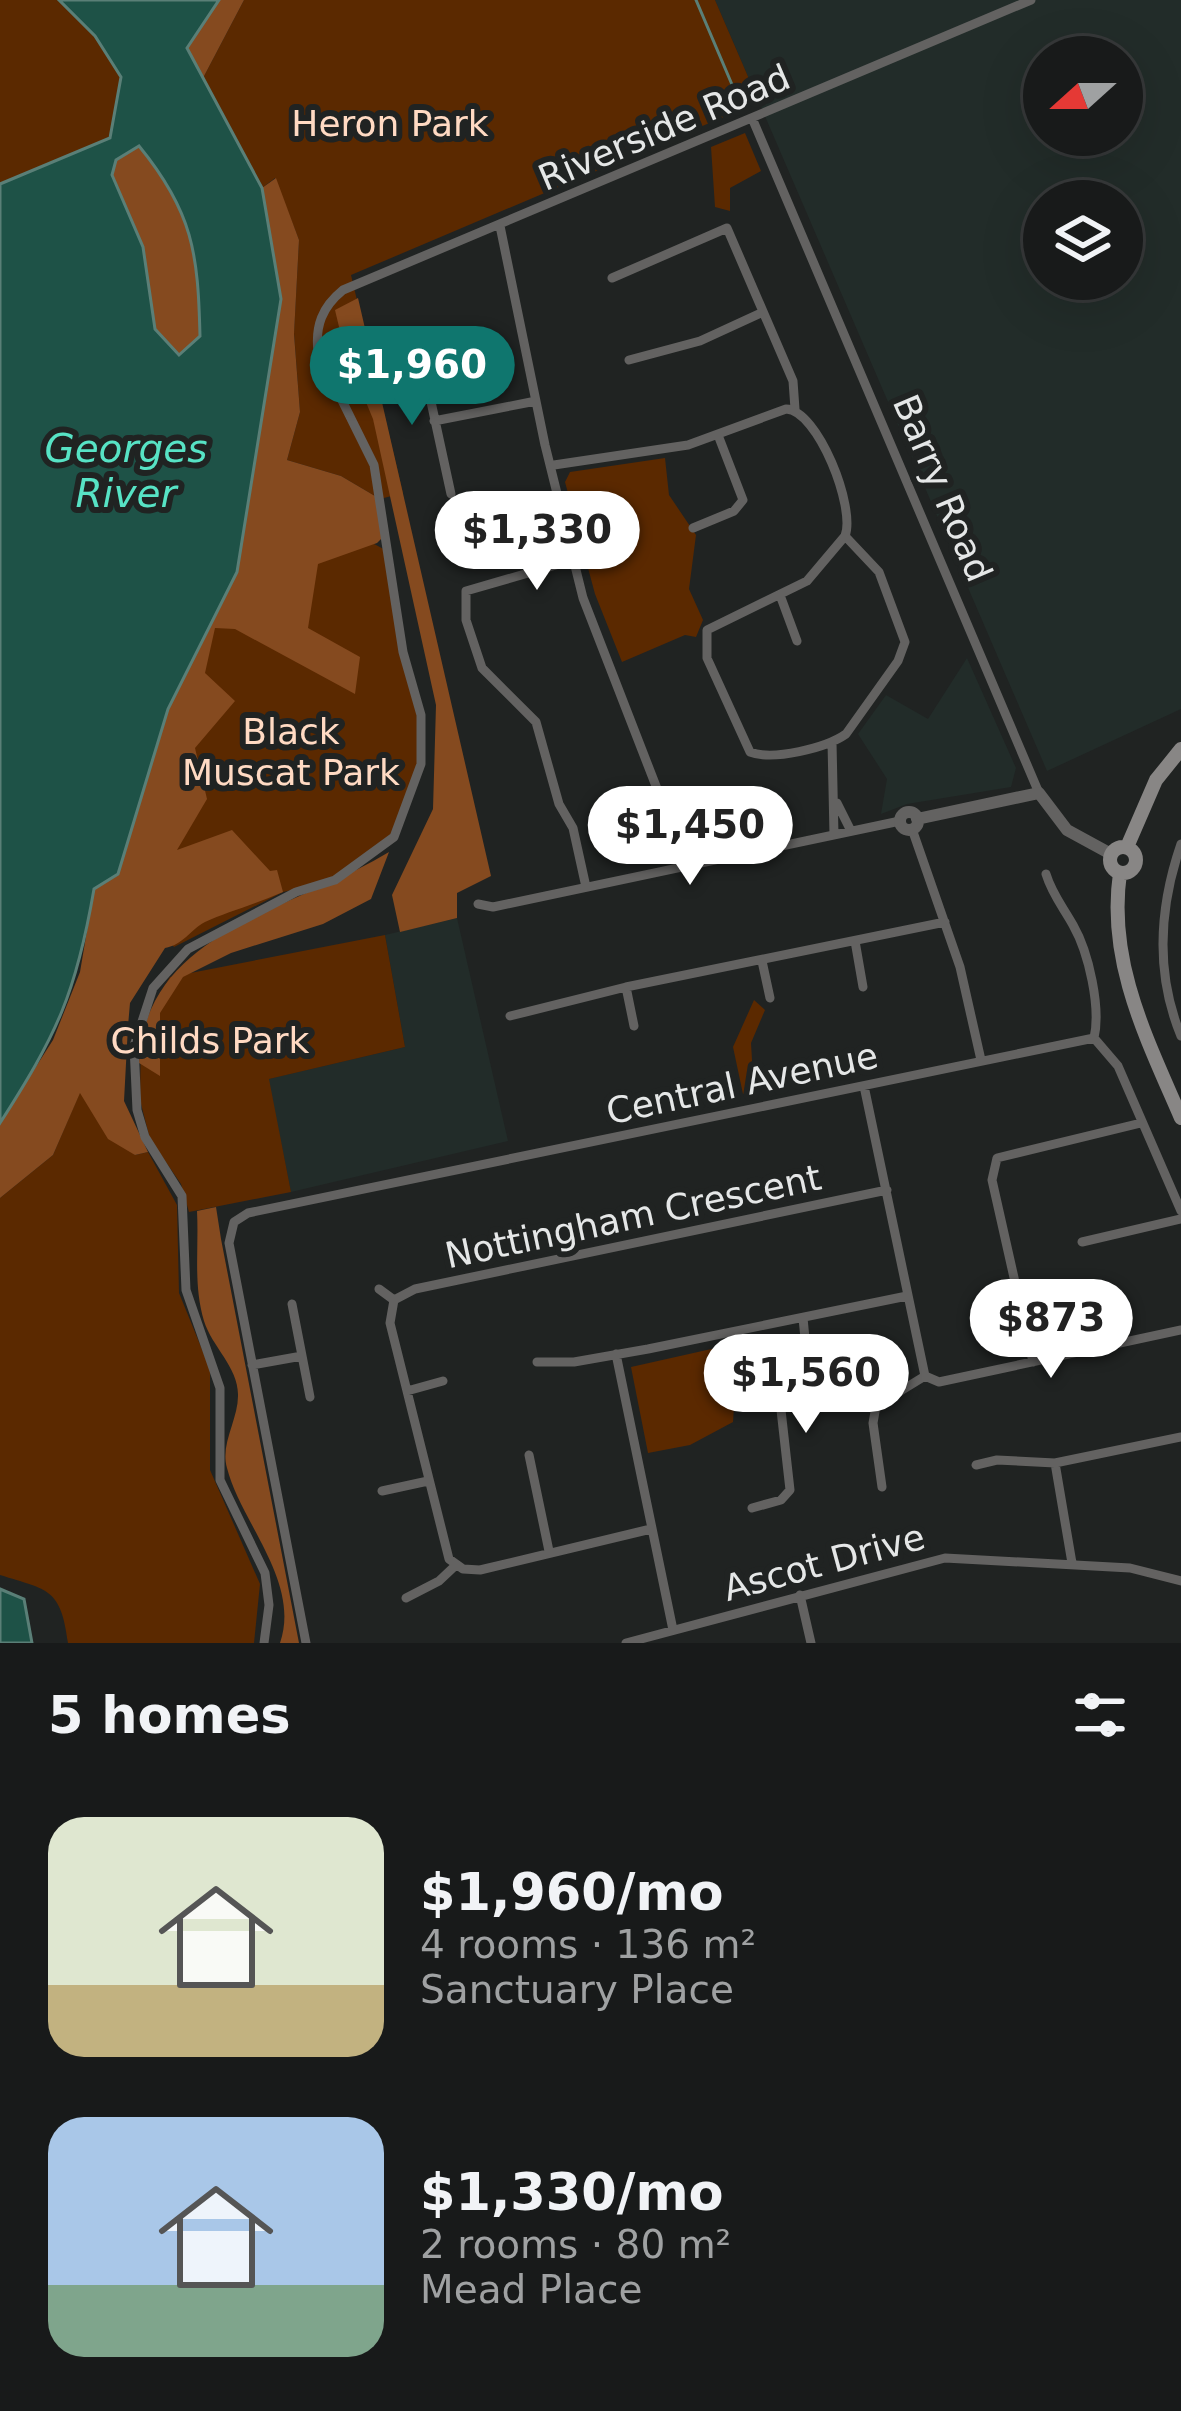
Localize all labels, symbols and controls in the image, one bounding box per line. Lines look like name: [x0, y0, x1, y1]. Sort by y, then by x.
north arrow: [1023, 36, 1143, 156]
map controls: [1023, 36, 1143, 300]
street label: Riverside Road: [532, 56, 796, 199]
park label: Heron Park: [291, 103, 489, 144]
button: layers: [1023, 180, 1143, 300]
pin: $1,960: [314, 326, 510, 428]
text: $1,960: [337, 342, 487, 387]
street label: Barry Road: [885, 389, 1000, 588]
water label: Georges River: [44, 426, 208, 516]
pin: $1,330: [439, 491, 635, 593]
text: $1,330: [462, 507, 612, 552]
park label: Black Muscat Park: [182, 711, 400, 793]
pin: $1,450: [592, 786, 788, 888]
text: $1,450: [615, 802, 765, 847]
park label: Childs Park: [111, 1020, 310, 1061]
street label: Central Avenue: [603, 1035, 881, 1132]
street label: Nottingham Crescent: [441, 1157, 825, 1276]
pin: $873: [980, 1279, 1122, 1381]
text: $873: [997, 1295, 1105, 1340]
pin: $1,560: [708, 1334, 904, 1436]
text: $1,560: [731, 1350, 881, 1395]
street label: Ascot Drive: [719, 1516, 929, 1609]
icon: filters: [1067, 1682, 1133, 1748]
text: 5 homes: [48, 1686, 291, 1745]
text: $1,960/mo: [420, 1863, 724, 1922]
icon: home: [144, 1865, 288, 2009]
text: 4 rooms · 136 m²: [420, 1922, 756, 1967]
text: Sanctuary Place: [420, 1967, 734, 2012]
text: $1,330/mo: [420, 2163, 724, 2222]
icon: home: [144, 2165, 288, 2309]
text: 2 rooms · 80 m²: [420, 2222, 731, 2267]
text: Mead Place: [420, 2267, 642, 2312]

